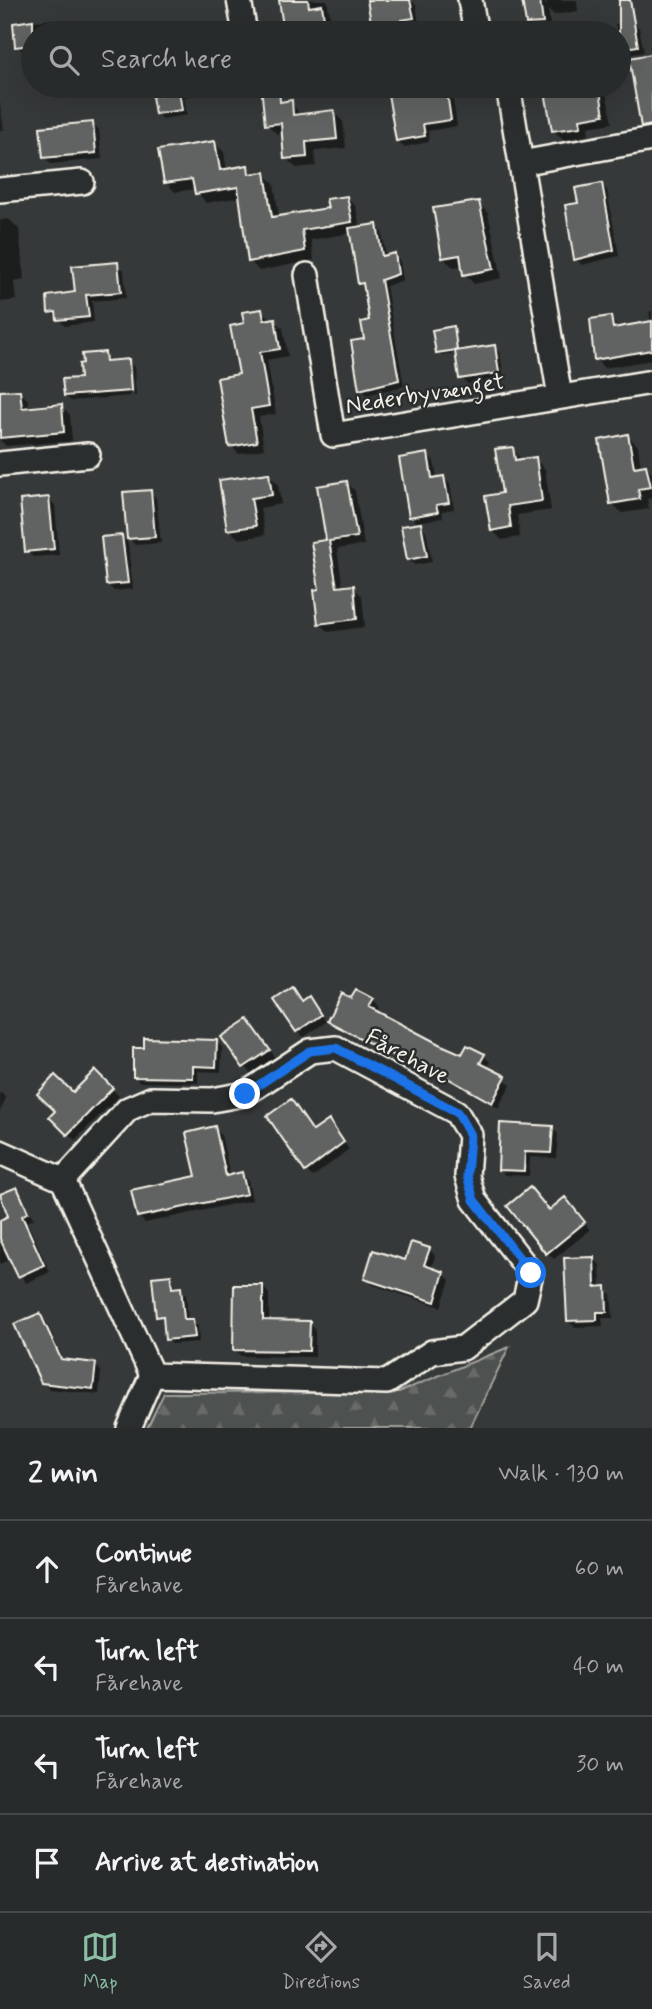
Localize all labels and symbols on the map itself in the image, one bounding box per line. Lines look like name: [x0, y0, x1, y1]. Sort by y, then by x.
street label: Nederbyvænget: [343, 367, 508, 425]
street label: Fårehave: [359, 1022, 455, 1093]
route end: [229, 1078, 260, 1109]
route start: [515, 1257, 546, 1288]

